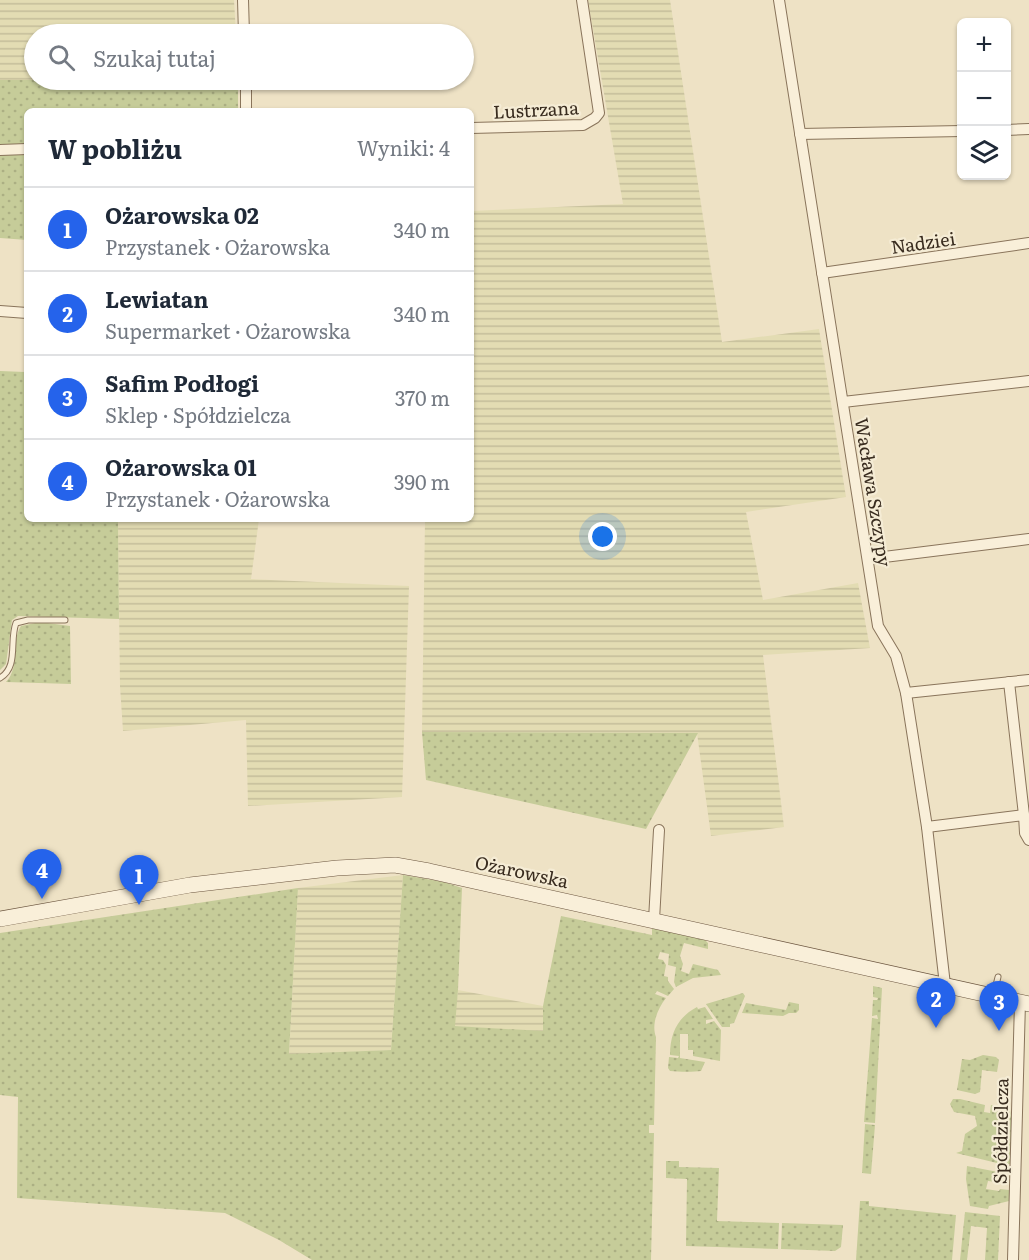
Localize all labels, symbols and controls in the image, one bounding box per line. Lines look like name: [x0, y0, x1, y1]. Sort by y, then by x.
map controls: [957, 18, 1011, 180]
button: +: [957, 18, 1011, 72]
search box: [24, 24, 474, 90]
icon: search: [45, 41, 78, 74]
text: Szukaj tutaj: [93, 41, 216, 74]
button: −: [957, 72, 1011, 126]
street label: Lustrzana: [492, 93, 580, 125]
button: layers: [957, 126, 1011, 180]
text: W pobliżu: [48, 128, 182, 167]
text: Wyniki: 4: [357, 132, 450, 162]
text: Ożarowska 02: [105, 198, 259, 231]
text: 1: [63, 214, 72, 244]
text: 340 m: [393, 214, 450, 244]
street label: Nadziei: [889, 224, 957, 260]
text: Przystanek · Ożarowska: [105, 231, 330, 261]
text: Lewiatan: [105, 282, 209, 315]
text: 2: [62, 298, 73, 328]
text: 340 m: [393, 298, 450, 328]
text: Supermarket · Ożarowska: [105, 315, 351, 345]
text: Safim Podłogi: [105, 366, 259, 399]
text: 3: [62, 382, 73, 412]
text: 370 m: [395, 382, 450, 412]
text: Sklep · Spółdzielcza: [105, 399, 291, 429]
street label: Wacława Szczypy: [849, 416, 899, 569]
text: Ożarowska 01: [105, 450, 257, 483]
text: 4: [61, 466, 74, 496]
text: 390 m: [394, 466, 450, 496]
text: Przystanek · Ożarowska: [105, 483, 330, 513]
your location: [588, 522, 617, 551]
street label: Ożarowska: [473, 848, 571, 894]
pin: 4: [22, 850, 62, 899]
pin: 1: [120, 856, 158, 905]
pin: 2: [916, 978, 956, 1028]
pin: 3: [980, 982, 1018, 1031]
street label: Spółdzielcza: [986, 1077, 1014, 1184]

